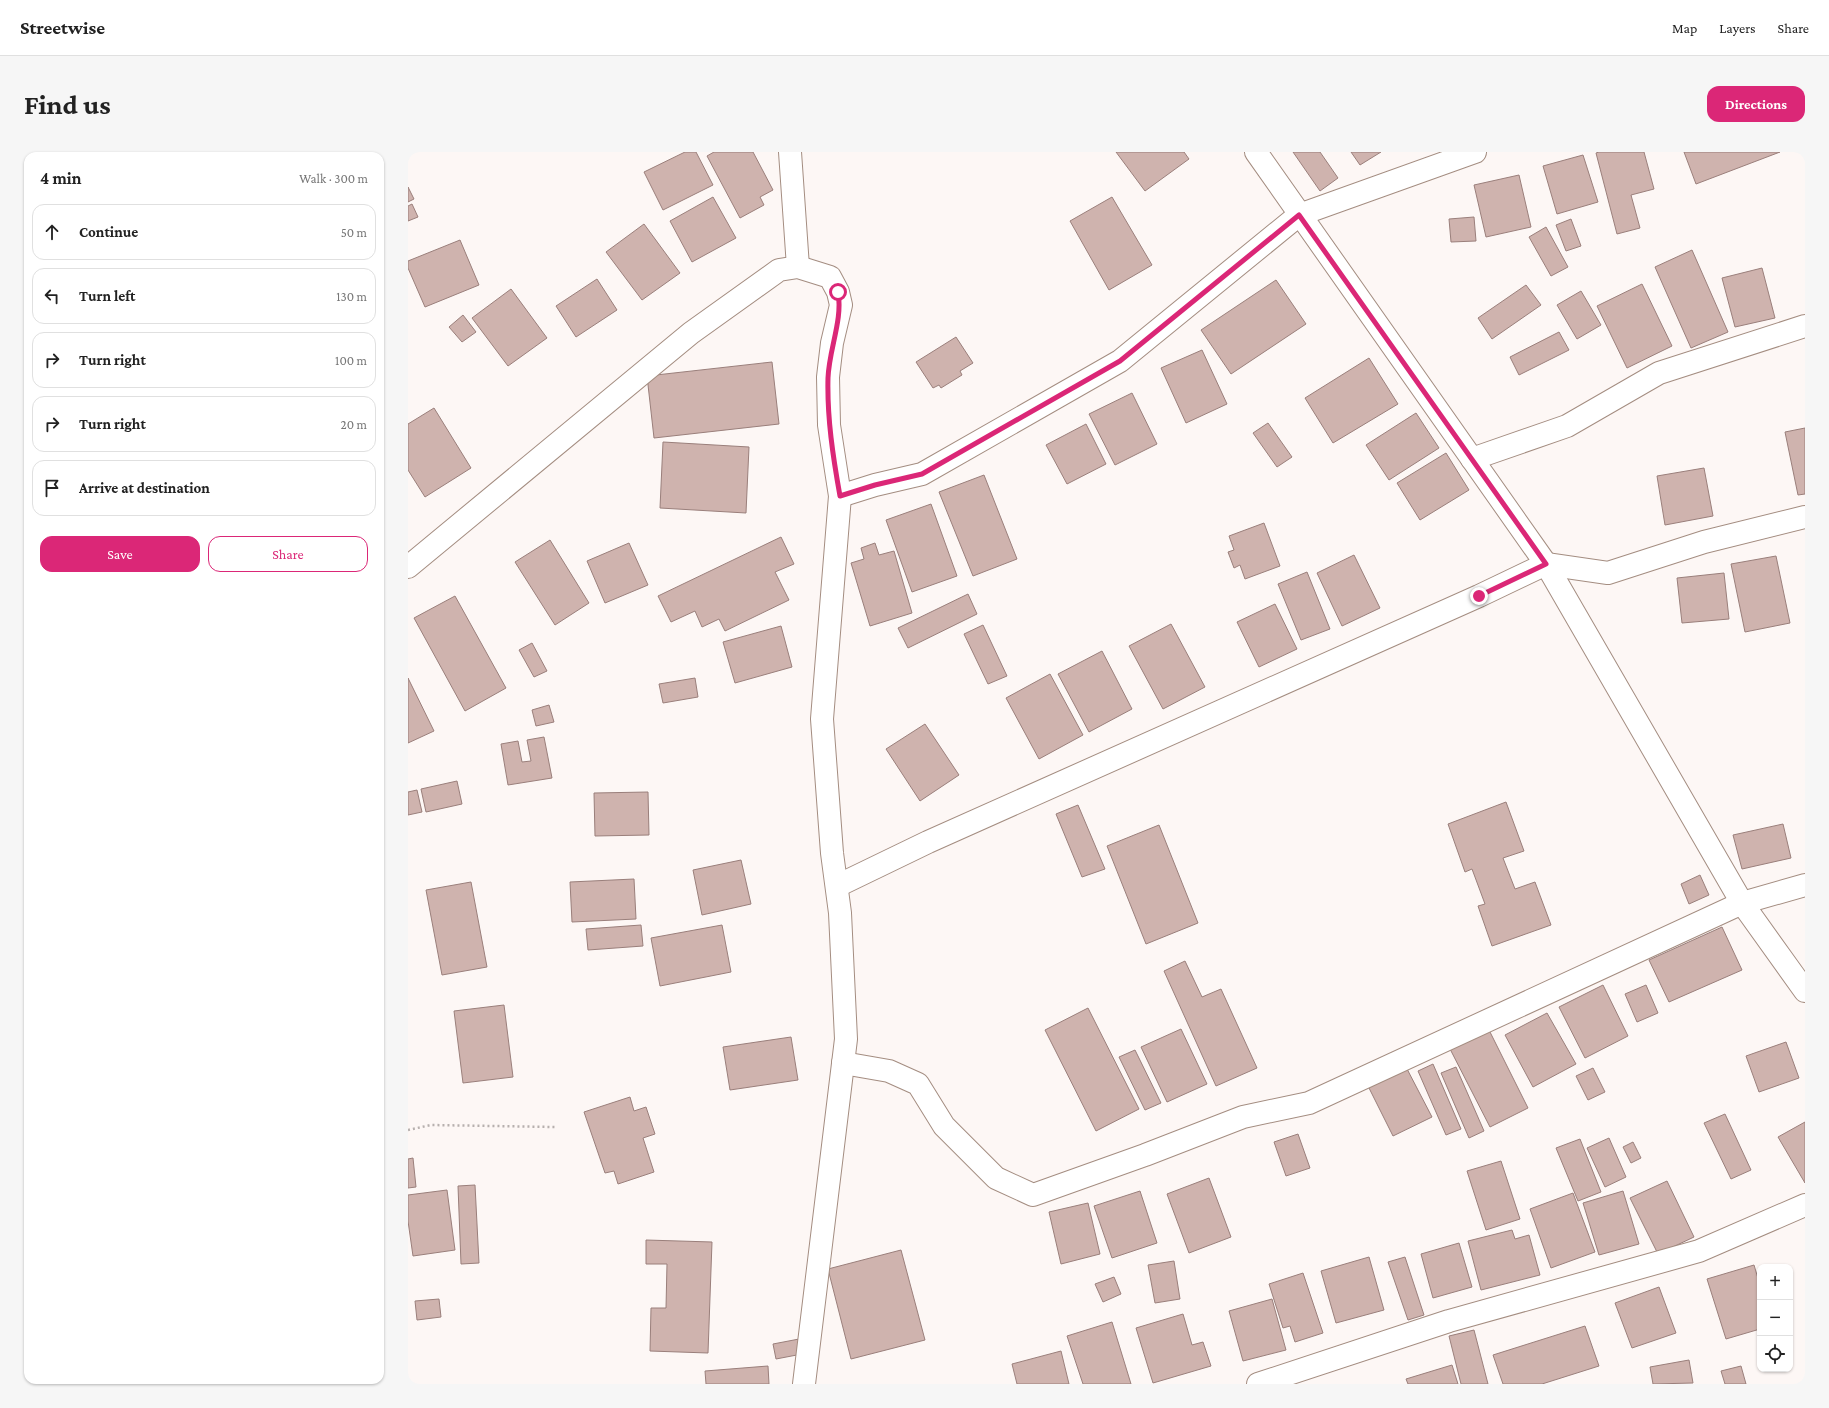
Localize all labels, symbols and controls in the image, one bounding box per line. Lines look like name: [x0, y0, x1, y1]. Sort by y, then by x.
text: Streetwise: [20, 17, 105, 38]
text: Map: [1672, 20, 1697, 36]
text: Layers: [1719, 20, 1756, 36]
text: Share: [1778, 20, 1809, 36]
button: Directions: [1707, 86, 1805, 122]
text: Find us: [24, 89, 111, 120]
text: 4 min: [40, 169, 82, 188]
text: Walk · 300 m: [299, 171, 368, 186]
icon: ahead: [41, 221, 63, 243]
text: Continue: [79, 224, 138, 240]
text: 50 m: [341, 225, 367, 240]
route start: [829, 283, 847, 301]
icon: left: [41, 285, 63, 307]
text: Turn left: [79, 288, 135, 304]
text: 130 m: [336, 289, 367, 304]
icon: right: [41, 349, 63, 371]
text: Turn right: [79, 352, 146, 368]
text: 100 m: [335, 353, 367, 368]
icon: right: [41, 413, 63, 435]
text: Turn right: [79, 416, 146, 432]
text: 20 m: [341, 417, 367, 432]
icon: arrive: [41, 477, 63, 499]
text: Arrive at destination: [79, 480, 210, 496]
button: Save: [40, 536, 200, 572]
button: Share: [208, 536, 368, 572]
route end: [1470, 587, 1488, 605]
map controls: [1757, 1264, 1793, 1372]
button: +: [1757, 1264, 1793, 1300]
button: −: [1757, 1300, 1793, 1336]
button: locate: [1757, 1336, 1793, 1372]

